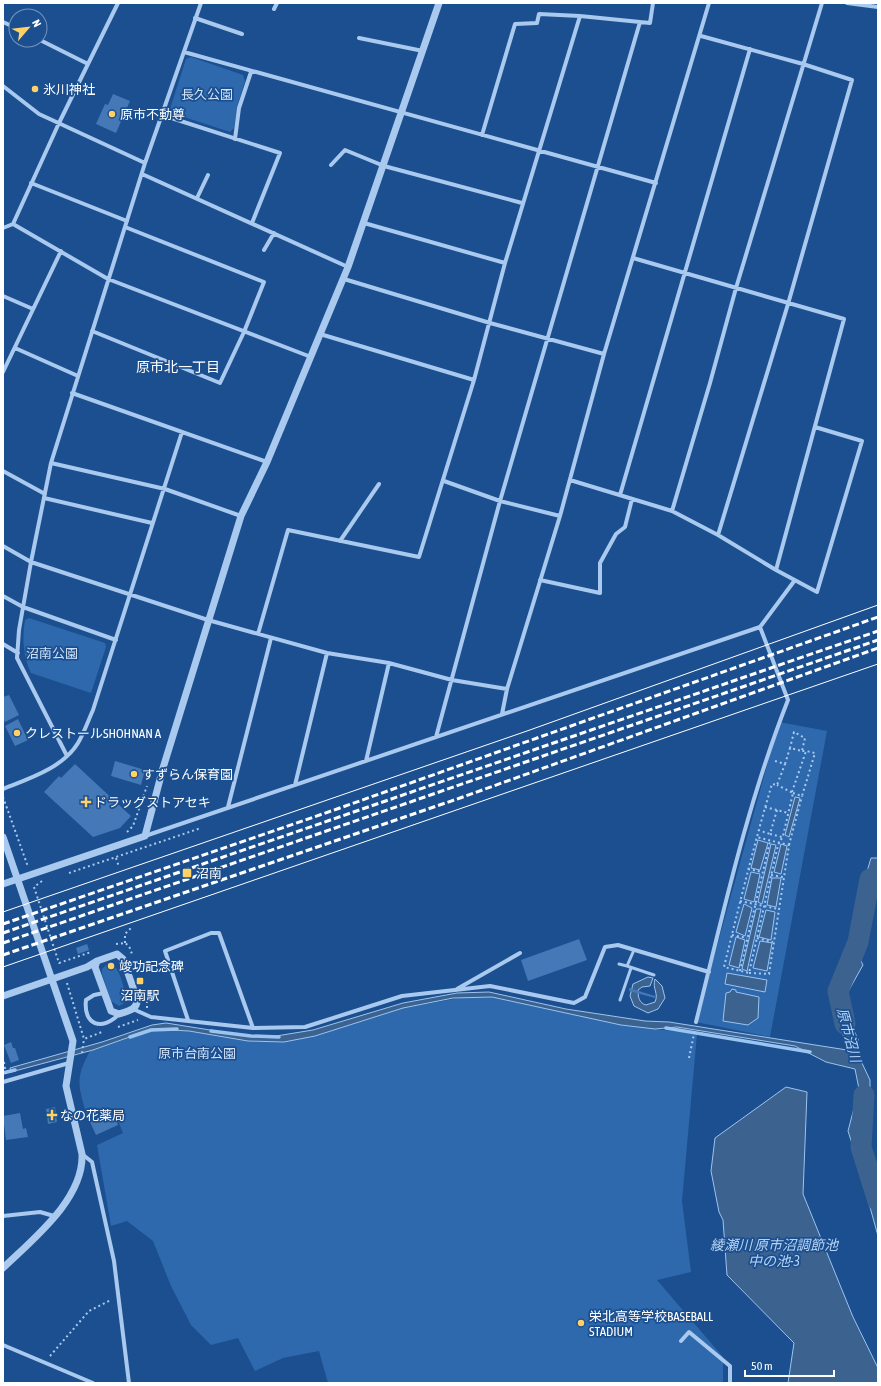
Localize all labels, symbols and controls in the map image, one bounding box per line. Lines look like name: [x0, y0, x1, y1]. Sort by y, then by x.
north arrow: [8, 8, 48, 48]
text: N: [30, 18, 44, 29]
place label: 氷川神社: [43, 82, 95, 97]
marker: 氷川神社: [30, 84, 40, 94]
park label: 長久公園: [181, 87, 233, 102]
place label: 原市不動尊: [120, 107, 185, 122]
marker: 原市不動尊: [107, 109, 117, 119]
district label: 原市北一丁目: [136, 359, 220, 375]
park label: 沼南公園: [26, 646, 78, 661]
place label: クレストールSHOHNAN A: [25, 726, 162, 741]
marker: クレストールSHOHNAN A: [12, 728, 22, 738]
place label: すずらん保育園: [142, 767, 233, 782]
marker: すずらん保育園: [129, 769, 139, 779]
place label: ドラッグストアセキ: [94, 795, 211, 810]
marker: ドラッグストアセキ: [81, 797, 91, 807]
place label: 沼南: [196, 866, 222, 881]
marker: 沼南: [181, 867, 193, 879]
place label: 竣功記念碑: [119, 959, 184, 974]
marker: 竣功記念碑: [106, 961, 116, 971]
marker: 沼南駅: [135, 976, 145, 986]
place label: 沼南駅: [120, 988, 160, 1003]
water label: 原市沼川: [834, 1006, 864, 1066]
park label: 原市台南公園: [158, 1046, 236, 1061]
place label: なの花薬局: [60, 1108, 125, 1123]
marker: なの花薬局: [47, 1110, 57, 1120]
water label: 綾瀬川 原市沼調節池 中の池-3: [710, 1237, 840, 1269]
place label: 栄北高等学校BASEBALL STADIUM: [589, 1309, 713, 1339]
marker: 栄北高等学校BASEBALL STADIUM: [576, 1318, 586, 1328]
scale bar: [745, 1352, 834, 1378]
text: 50 m: [751, 1359, 773, 1373]

